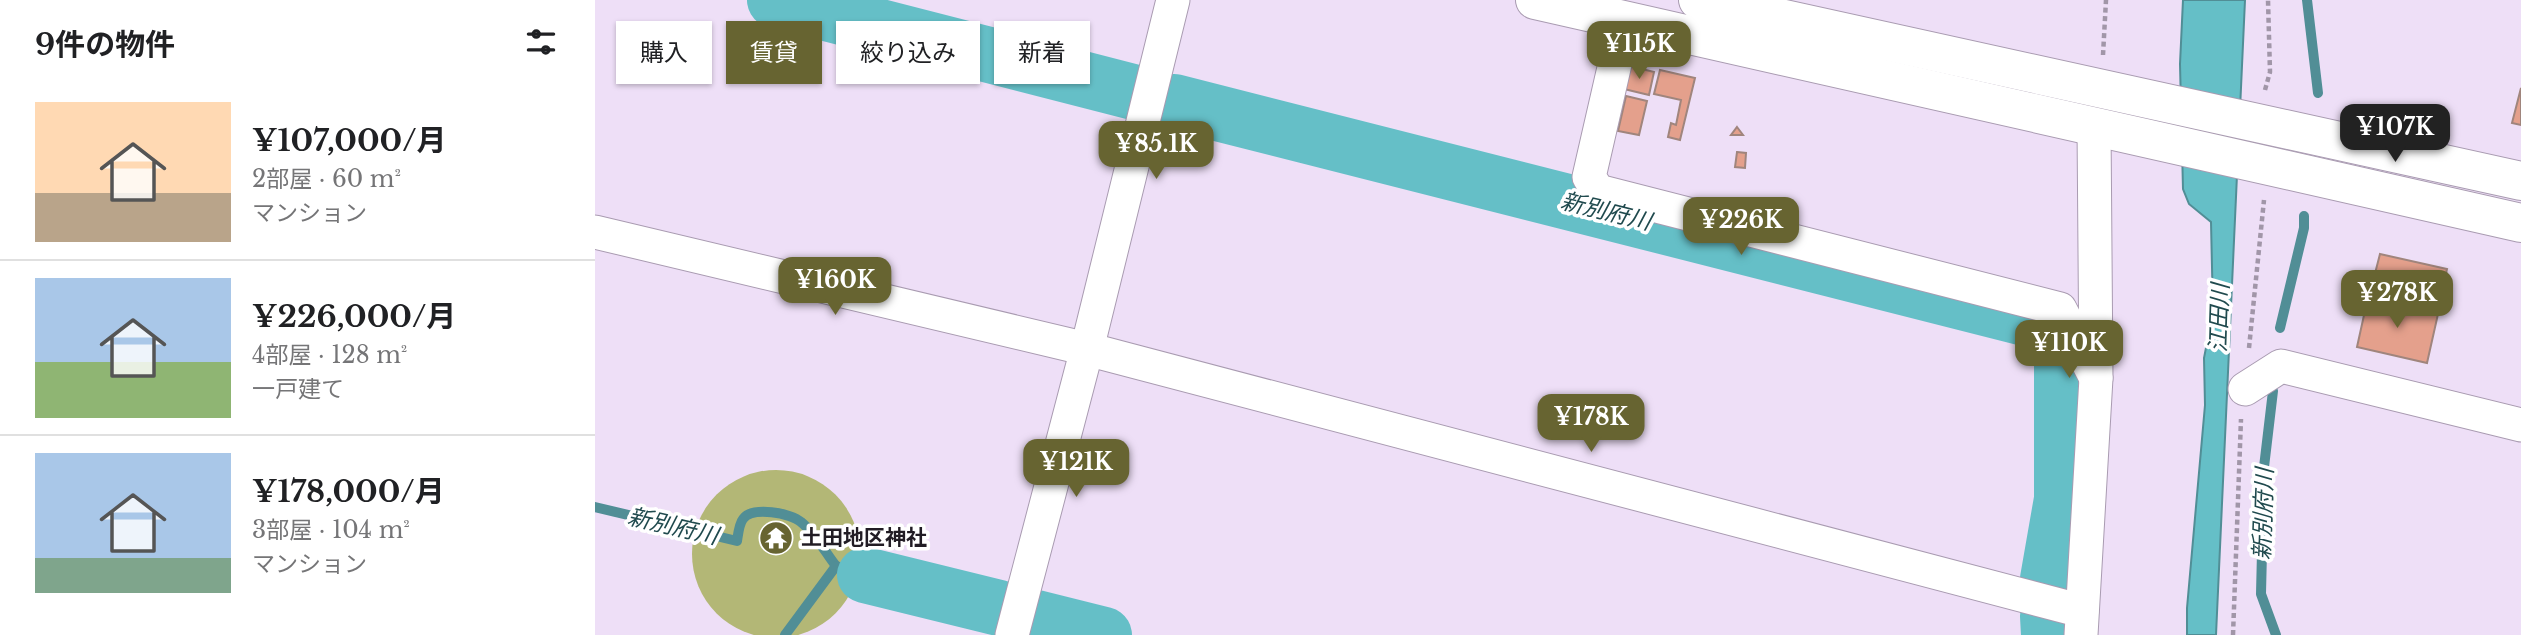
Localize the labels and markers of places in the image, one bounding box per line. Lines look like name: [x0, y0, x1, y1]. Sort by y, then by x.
pin: ¥115K: [1590, 22, 1688, 81]
pin: ¥107K: [2346, 104, 2444, 164]
pin: ¥85.1K: [1099, 122, 1213, 181]
pin: ¥226K: [1692, 198, 1790, 257]
pin: ¥160K: [786, 258, 884, 317]
pin: ¥278K: [2348, 270, 2446, 330]
pin: ¥110K: [2020, 320, 2118, 380]
pin: ¥178K: [1542, 394, 1640, 454]
pin: ¥121K: [1027, 440, 1125, 499]
temple icon: 土田地区神社: [757, 519, 795, 557]
place label: 土田地区神社: [801, 525, 927, 551]

